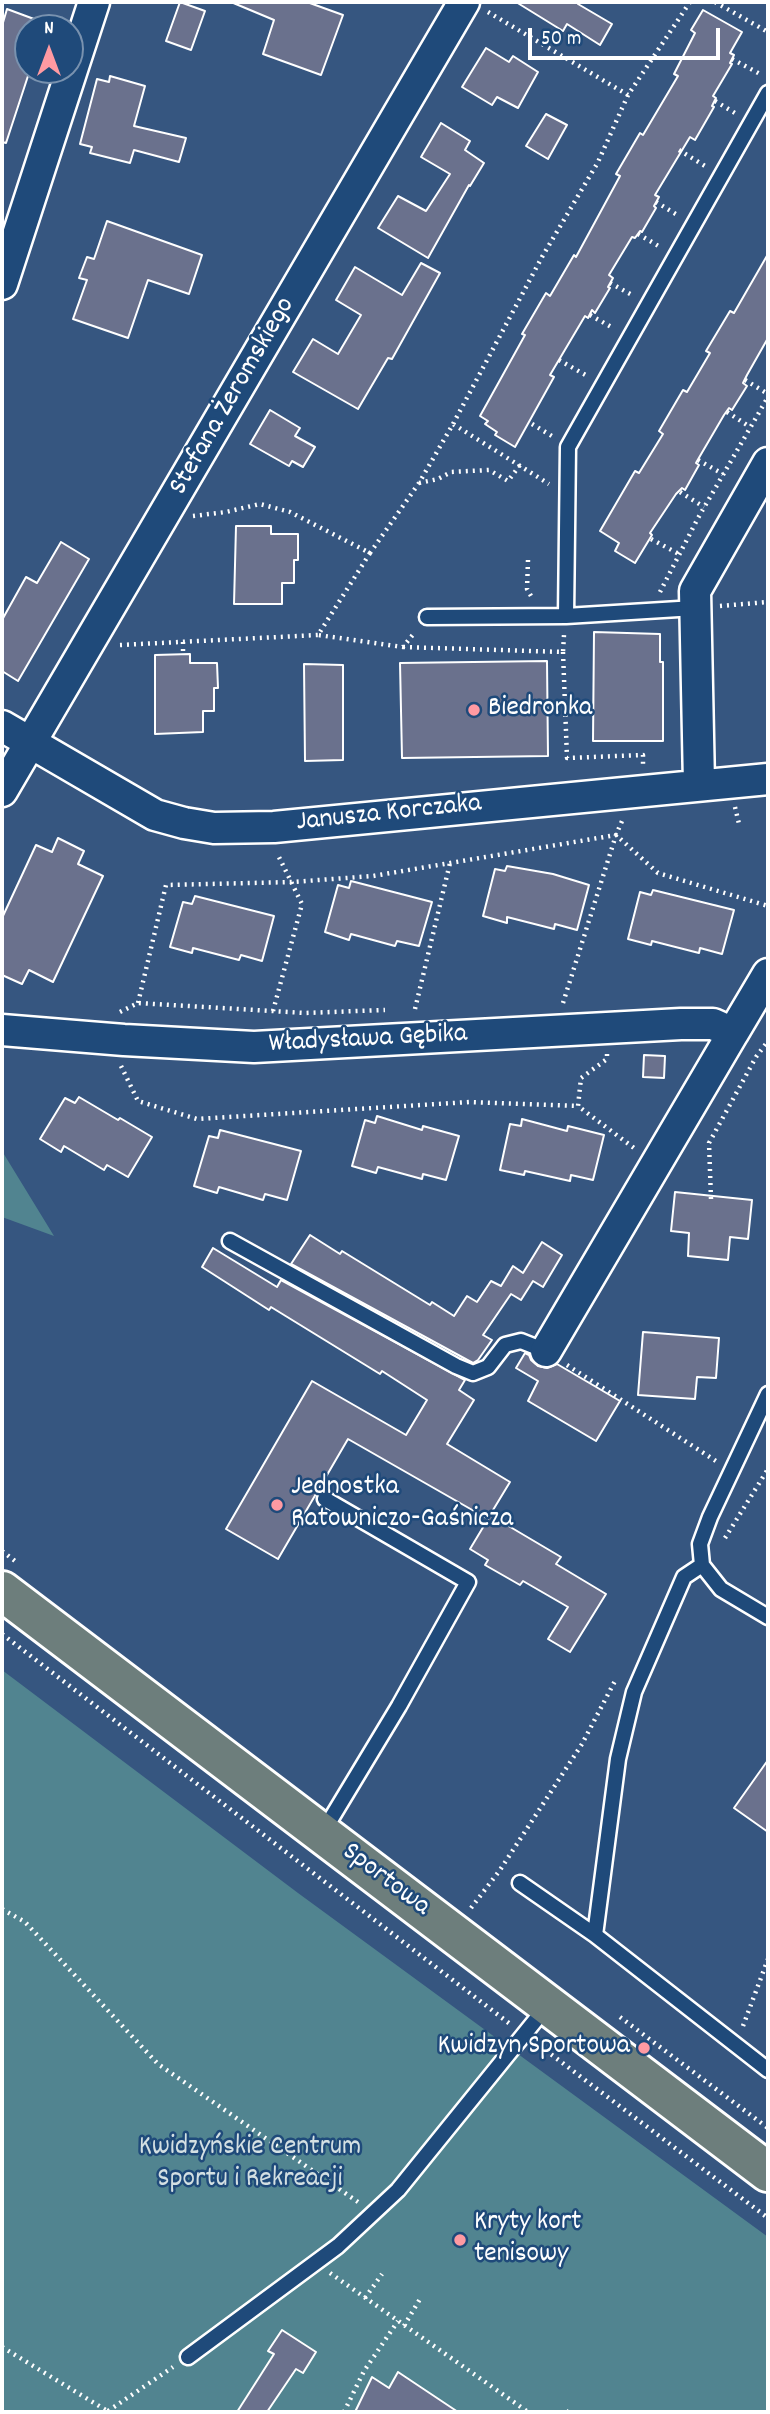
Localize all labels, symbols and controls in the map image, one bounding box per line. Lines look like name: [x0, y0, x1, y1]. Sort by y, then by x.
north arrow: [14, 14, 84, 84]
scale bar: [532, 14, 724, 58]
text: N: [44, 16, 54, 43]
text: 50 m: [541, 25, 581, 55]
street label: Stefana Żeromskiego: [164, 292, 304, 502]
place label: Biedronka: [488, 693, 592, 727]
marker: Biedronka: [466, 702, 482, 718]
street label: Janusza Korczaka: [295, 789, 483, 841]
street label: Władysława Gębika: [268, 1019, 468, 1063]
place label: Jednostka Ratowniczo-Gaśnicza: [291, 1472, 513, 1538]
marker: Jednostka Ratowniczo-Gaśnicza: [269, 1497, 285, 1513]
street label: Sportowa: [334, 1837, 436, 1925]
place label: Kwidzyn Sportowa: [437, 2031, 630, 2065]
marker: Kwidzyn Sportowa: [636, 2040, 652, 2056]
park label: Kwidzyńskie Centrum Sportu i Rekreacji: [139, 2132, 361, 2198]
place label: Kryty kort tenisowy: [474, 2207, 581, 2273]
marker: Kryty kort tenisowy: [452, 2232, 468, 2248]

